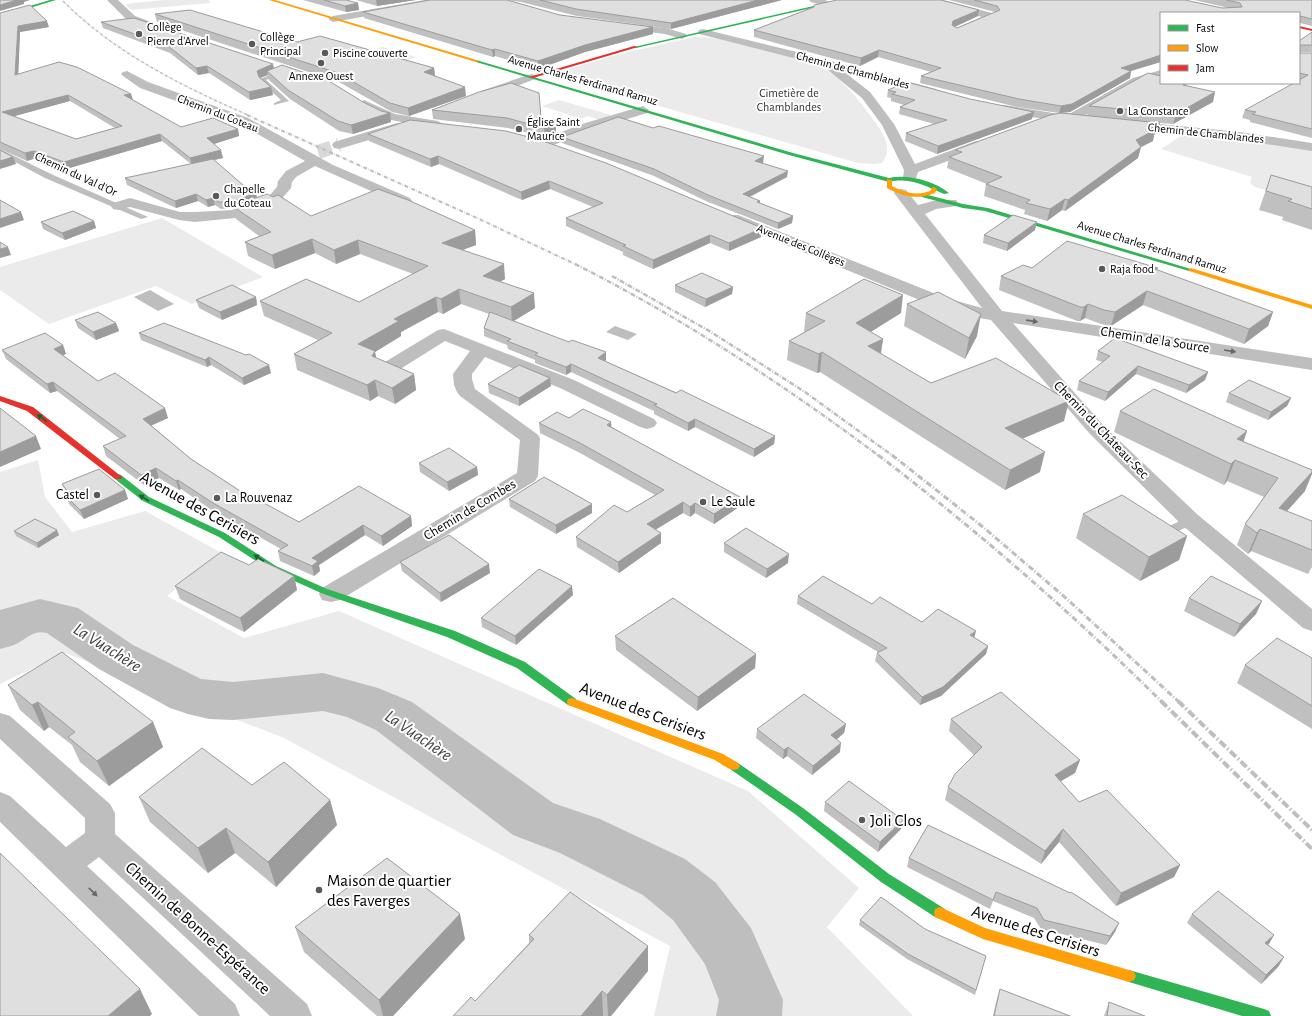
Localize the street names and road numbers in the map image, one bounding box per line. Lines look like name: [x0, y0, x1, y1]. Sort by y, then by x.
street label: Chemin de Chamblandes: [795, 49, 911, 91]
street label: Avenue Charles Ferdinand Ramuz: [507, 53, 659, 107]
street label: Chemin du Coteau: [176, 92, 260, 134]
street label: Chemin de Chamblandes: [1147, 121, 1265, 145]
street label: Chemin du Val d'Or: [33, 150, 119, 198]
street label: Avenue Charles Ferdinand Ramuz: [1076, 219, 1228, 275]
street label: Avenue des Collèges: [755, 222, 847, 268]
street label: Chemin de la Source: [1100, 324, 1210, 356]
street label: Chemin du Château-Sec: [1051, 378, 1151, 482]
street label: Avenue des Cerisiers: [137, 468, 263, 548]
street label: Chemin de Combes: [421, 477, 519, 543]
street label: Avenue des Cerisiers: [577, 679, 709, 743]
street label: Chemin de Bonne-Espérance: [122, 859, 274, 997]
street label: Avenue des Cerisiers: [970, 902, 1102, 960]

